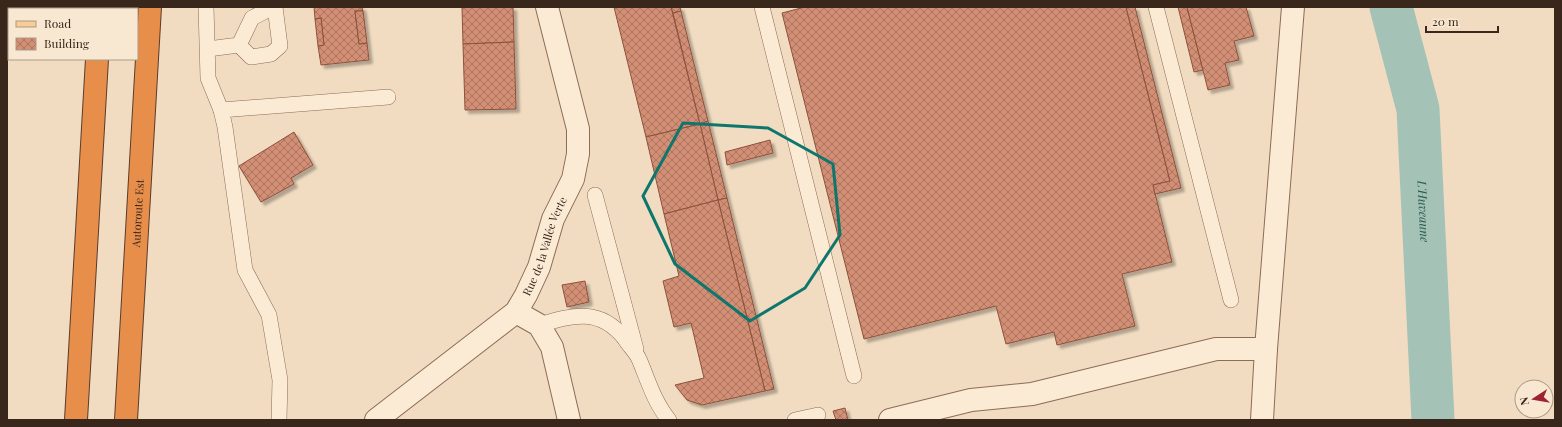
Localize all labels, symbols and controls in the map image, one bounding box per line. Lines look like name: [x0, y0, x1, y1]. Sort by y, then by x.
legend: [8, 8, 138, 60]
scale bar: [1426, 8, 1498, 34]
text: 20 m: [1432, 13, 1459, 29]
text: Road: [44, 15, 71, 31]
text: Building: [44, 35, 90, 51]
street label: Autoroute Est: [128, 179, 147, 249]
water label: L'Huveaune: [1414, 179, 1433, 243]
street label: Rue de la Vallée Verte: [519, 194, 570, 298]
north arrow: [1514, 379, 1554, 419]
text: N: [1516, 396, 1532, 407]

